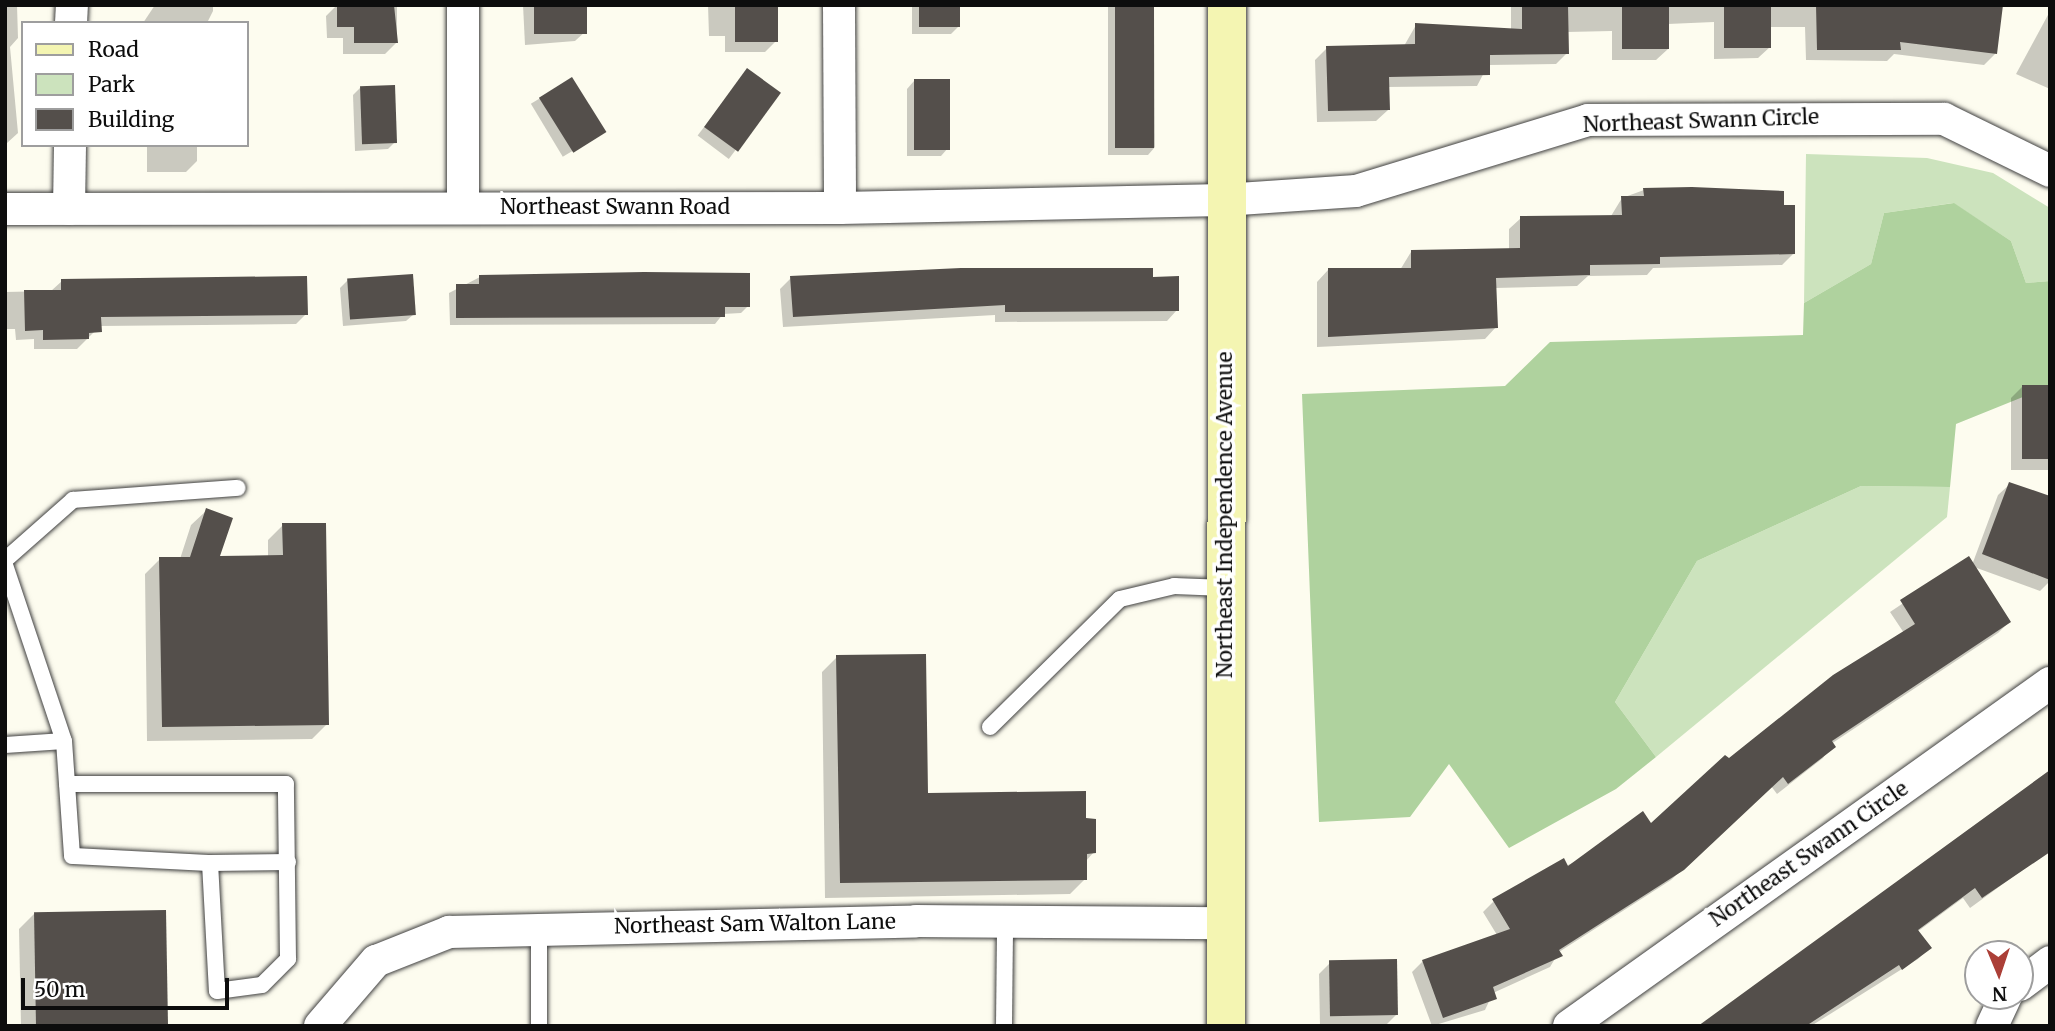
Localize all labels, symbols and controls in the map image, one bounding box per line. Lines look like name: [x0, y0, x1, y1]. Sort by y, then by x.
legend: [21, 21, 248, 147]
text: Road: [88, 36, 139, 63]
text: Park: [88, 71, 135, 98]
street label: Northeast Swann Circle: [1582, 104, 1820, 138]
text: Building: [88, 106, 174, 133]
street label: Northeast Swann Road: [500, 194, 730, 220]
street label: Northeast Independence Avenue: [1212, 352, 1238, 678]
street label: Northeast Swann Circle: [1705, 776, 1913, 932]
street label: Northeast Sam Walton Lane: [614, 909, 896, 939]
north arrow: [1964, 940, 2034, 1010]
scale bar: [24, 964, 233, 1008]
text: 50 m: [34, 976, 85, 1003]
text: N: [1992, 982, 2008, 1006]

